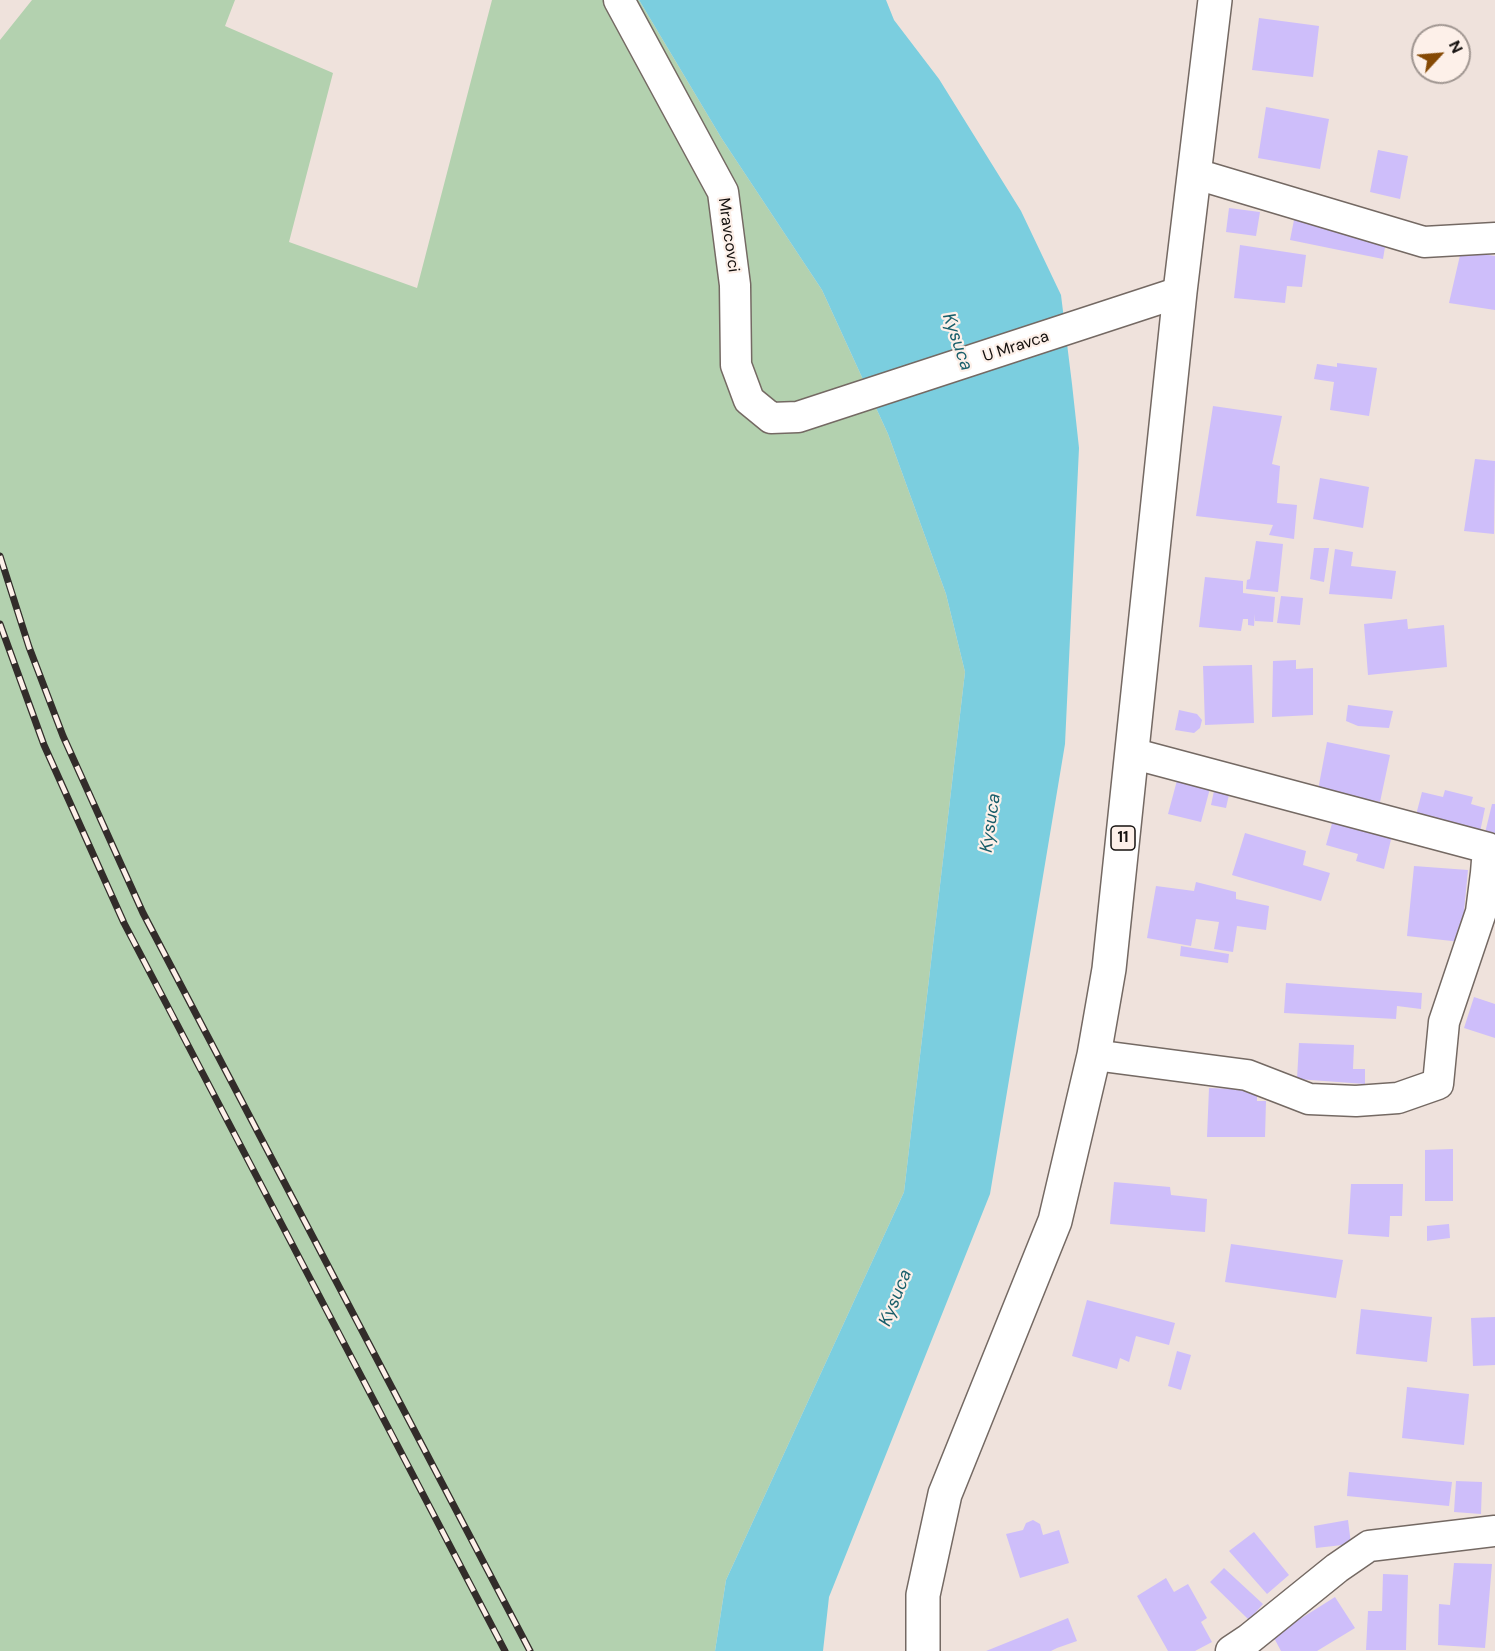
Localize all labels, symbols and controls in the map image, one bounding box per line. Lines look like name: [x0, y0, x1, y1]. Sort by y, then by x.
north arrow: [1411, 24, 1471, 84]
text: N: [1444, 37, 1468, 57]
street label: Mravcovci: [713, 196, 743, 274]
water label: Kysuca: [937, 310, 977, 374]
street label: U Mravca: [981, 327, 1051, 367]
water label: Kysuca: [976, 792, 1006, 854]
road number: 11: [1111, 826, 1135, 850]
water label: Kysuca: [875, 1266, 917, 1330]

